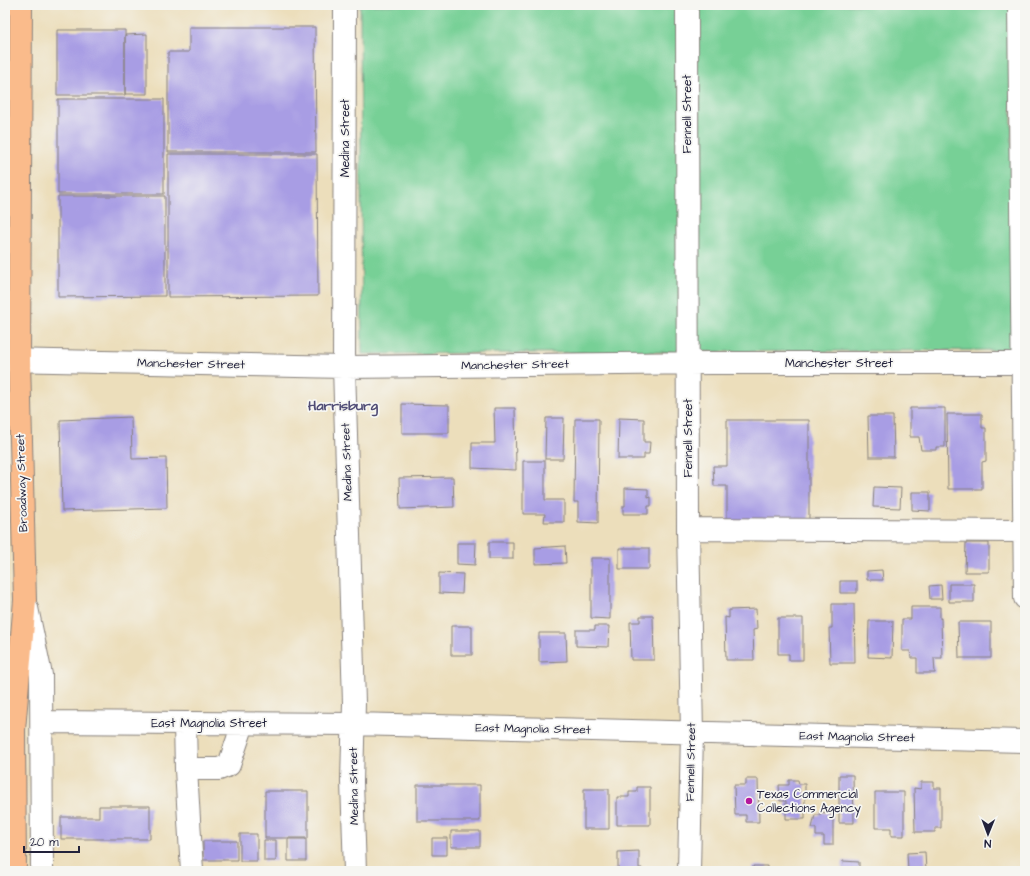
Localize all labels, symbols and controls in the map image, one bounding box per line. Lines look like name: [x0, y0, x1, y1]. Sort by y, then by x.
street label: Fennell Street: [679, 74, 696, 153]
street label: Medina Street: [337, 99, 354, 177]
street label: Manchester Street: [137, 355, 245, 373]
street label: Manchester Street: [785, 355, 893, 372]
street label: Manchester Street: [461, 356, 569, 374]
district label: Harrisburg: [308, 396, 379, 417]
street label: Fennell Street: [680, 398, 697, 477]
street label: Medina Street: [337, 422, 357, 501]
street label: Broadway Street: [12, 433, 33, 532]
street label: East Magnolia Street: [151, 715, 267, 733]
street label: East Magnolia Street: [475, 719, 591, 740]
street label: Fennell Street: [682, 722, 700, 802]
street label: East Magnolia Street: [799, 727, 915, 748]
street label: Medina Street: [345, 747, 363, 825]
place label: Texas Commercial Collections Agency: [757, 786, 861, 818]
marker: Texas Commercial Collections Agency: [744, 796, 754, 806]
north arrow: [968, 814, 1008, 854]
scale bar: [24, 828, 79, 854]
text: 20 m: [30, 834, 59, 851]
text: N: [984, 836, 991, 851]

